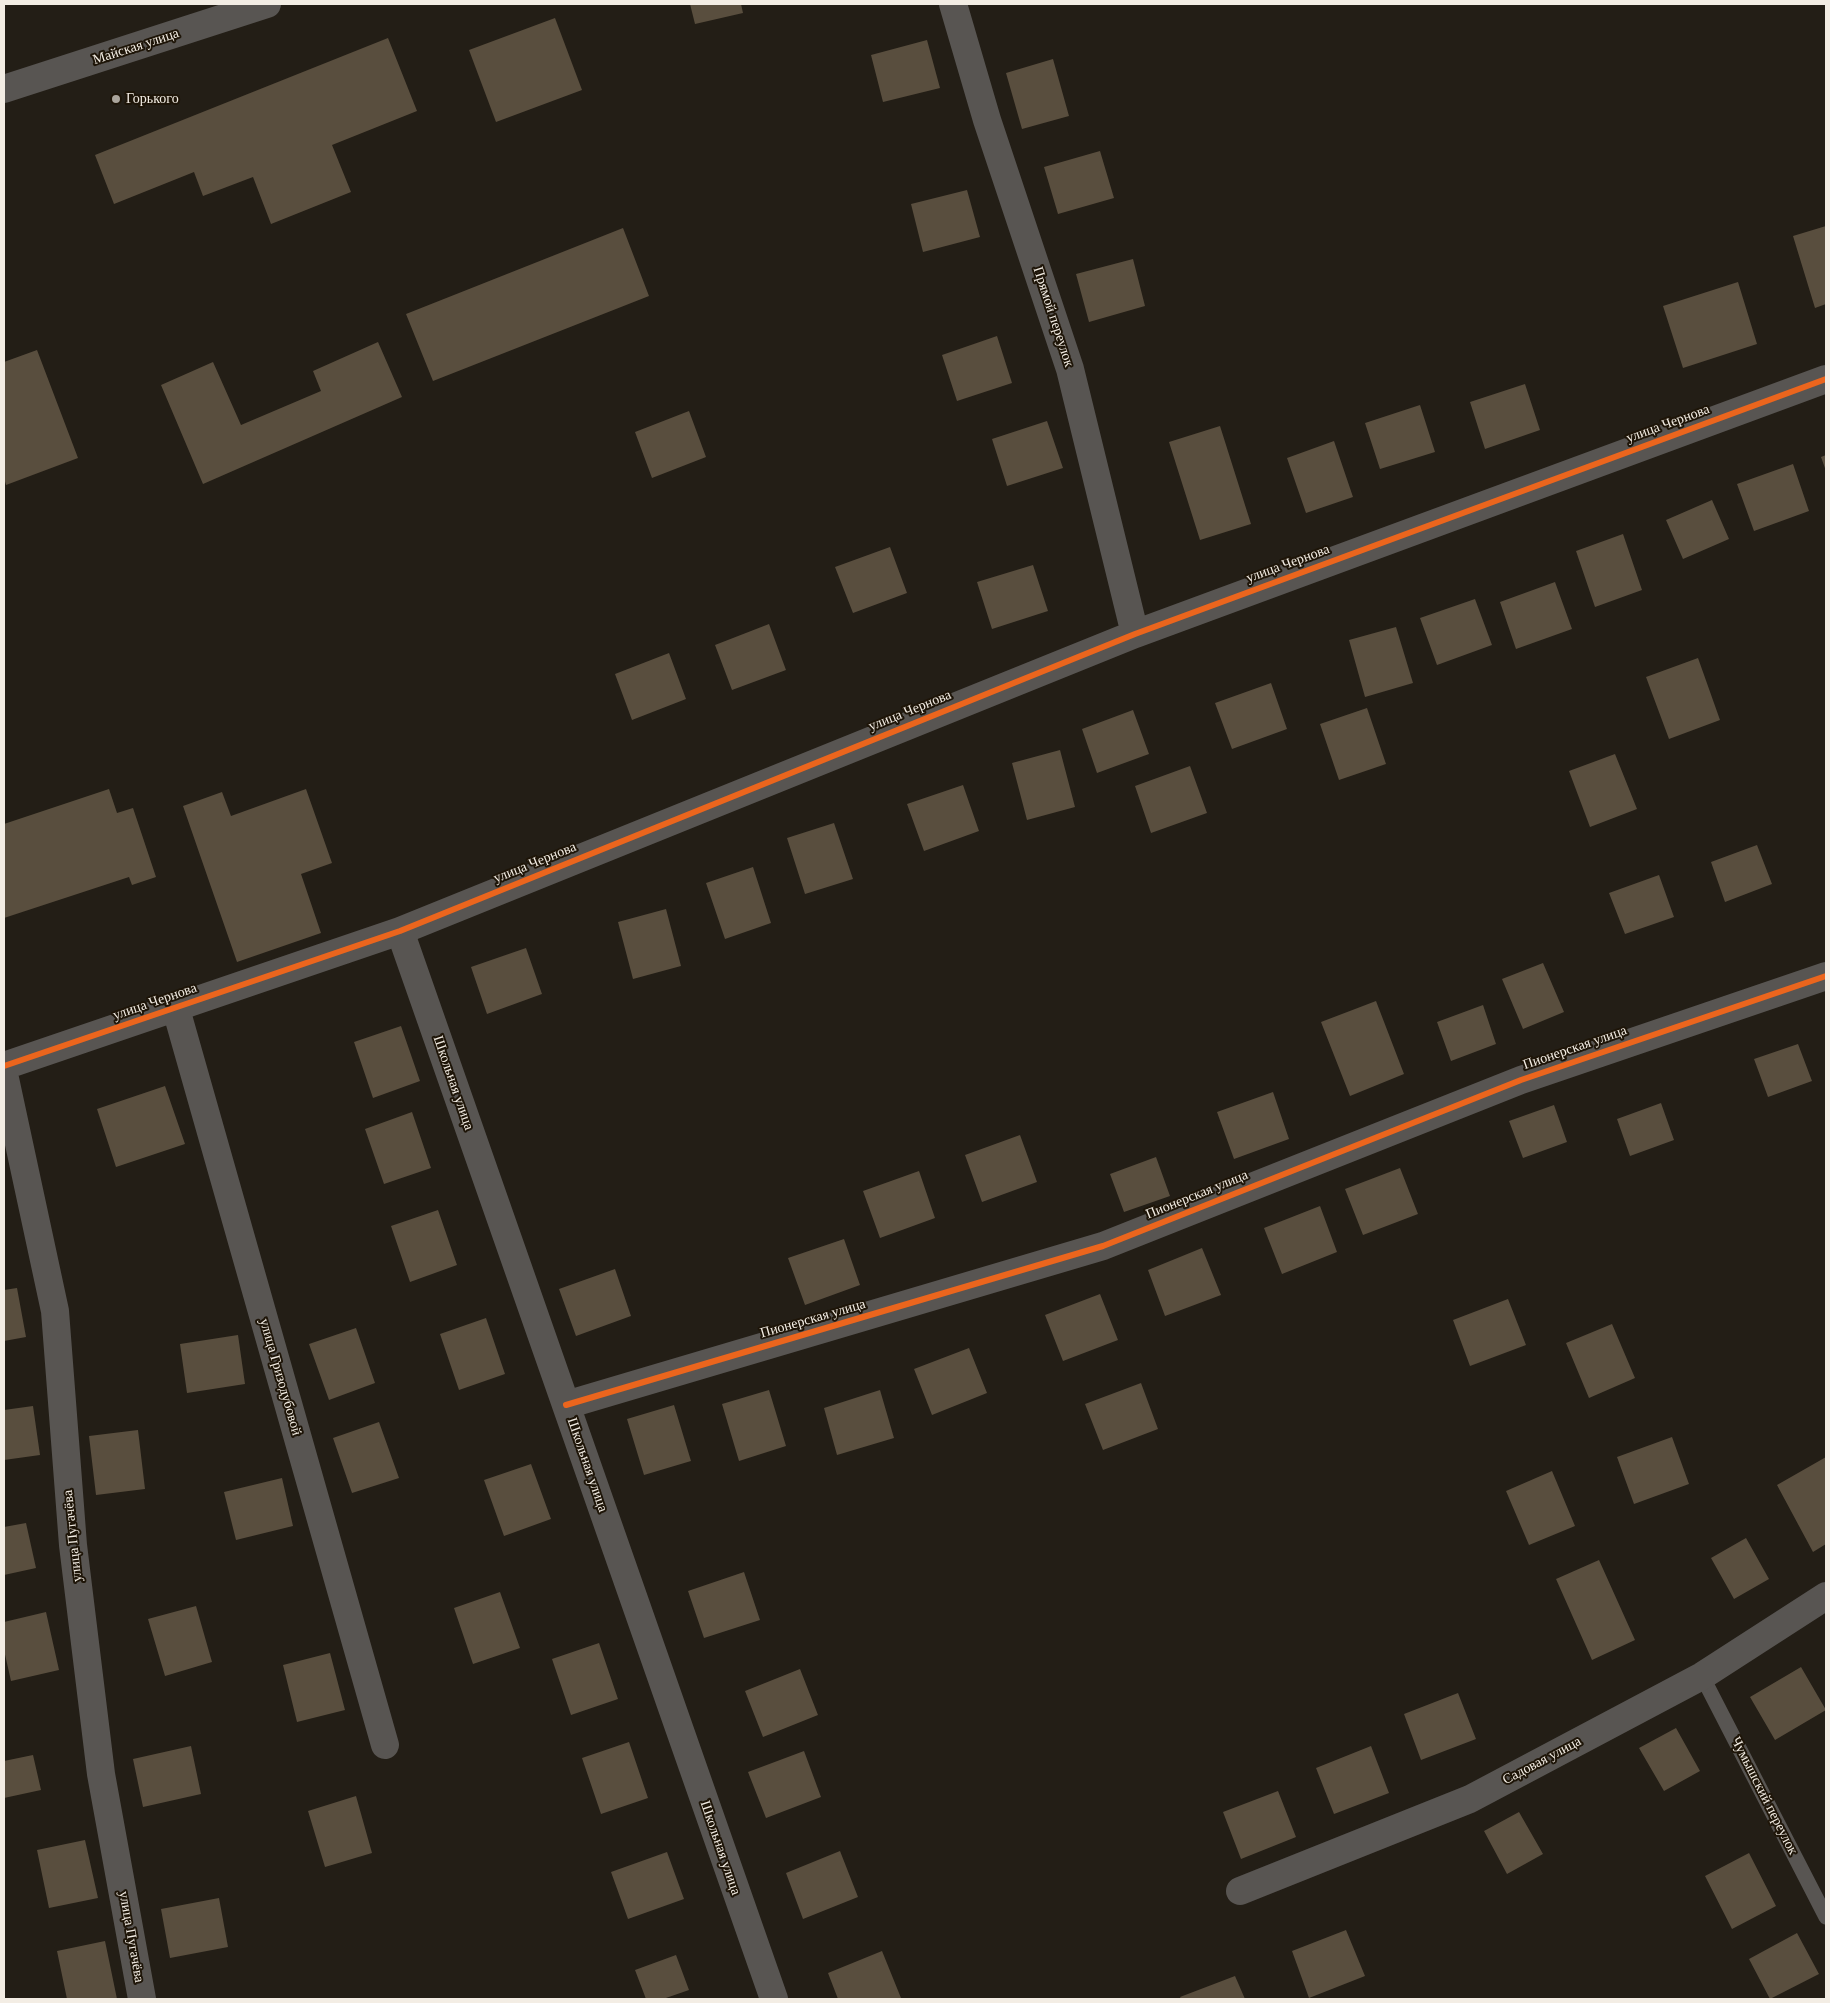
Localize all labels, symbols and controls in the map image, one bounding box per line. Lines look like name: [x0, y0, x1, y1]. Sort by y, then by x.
street label: Майская улица: [91, 25, 181, 69]
place label: Горького: [126, 91, 179, 107]
marker: Горького: [110, 93, 122, 105]
street label: Прямой переулок: [1029, 265, 1077, 369]
street label: улица Чернова: [1624, 401, 1712, 447]
street label: улица Чернова: [1244, 541, 1332, 587]
street label: улица Чернова: [866, 687, 954, 735]
street label: улица Чернова: [491, 839, 579, 887]
street label: улица Чернова: [111, 980, 199, 1024]
street label: Пионерская улица: [1521, 1022, 1629, 1074]
street label: Школьная улица: [429, 1034, 477, 1132]
street label: Пионерская улица: [1143, 1167, 1251, 1223]
street label: Пионерская улица: [758, 1296, 868, 1342]
street label: улица Гризодубовой: [255, 1317, 305, 1437]
street label: Школьная улица: [563, 1416, 611, 1514]
street label: улица Пугачёва: [60, 1489, 86, 1583]
street label: Садовая улица: [1500, 1733, 1584, 1789]
street label: Чумышский переулок: [1727, 1734, 1801, 1858]
street label: Школьная улица: [696, 1799, 744, 1897]
street label: улица Пугачёва: [115, 1890, 147, 1984]

